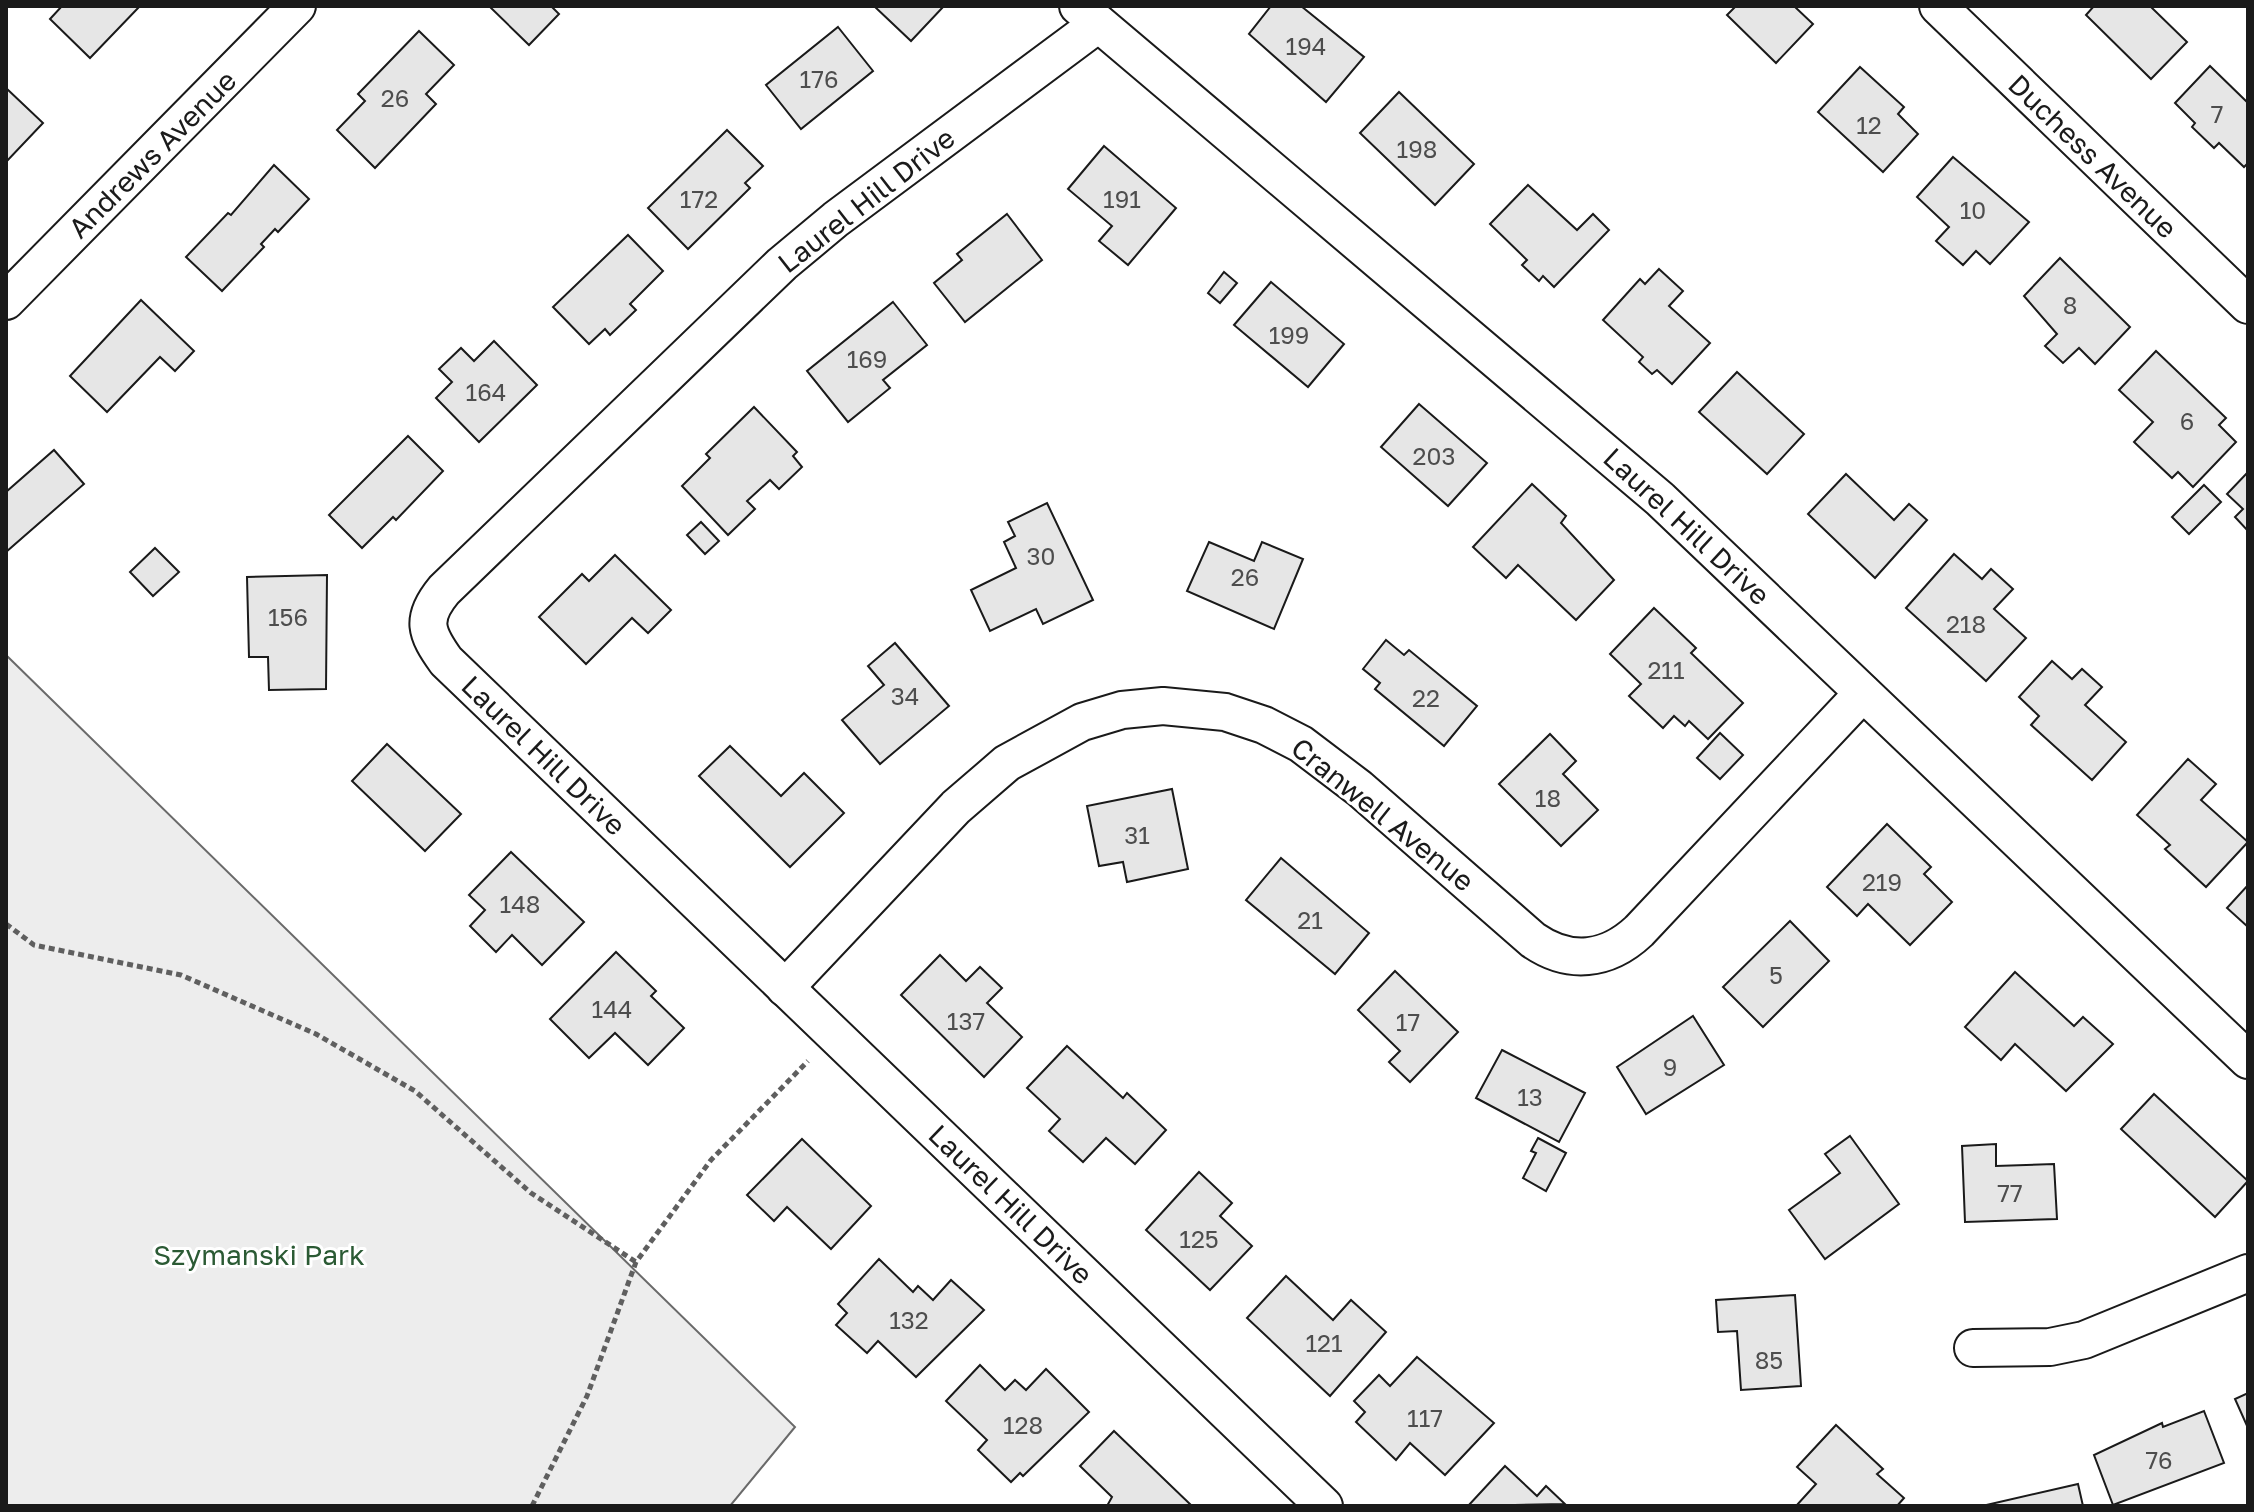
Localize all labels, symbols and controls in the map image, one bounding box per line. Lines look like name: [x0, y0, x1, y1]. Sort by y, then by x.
house number: 194: [1286, 31, 1326, 60]
street label: Andrews Avenue: [61, 63, 243, 245]
house number: 176: [800, 64, 838, 93]
street label: Duchess Avenue: [2002, 67, 2184, 245]
house number: 26: [381, 83, 409, 112]
house number: 7: [2211, 99, 2223, 128]
house number: 12: [1856, 110, 1882, 139]
street label: Laurel Hill Drive: [771, 121, 961, 279]
house number: 198: [1397, 134, 1437, 163]
house number: 172: [680, 184, 718, 213]
house number: 191: [1103, 184, 1141, 213]
house number: 10: [1960, 195, 1986, 224]
house number: 8: [2063, 290, 2077, 319]
house number: 199: [1269, 320, 1309, 349]
house number: 169: [847, 344, 887, 373]
house number: 164: [466, 377, 506, 406]
house number: 6: [2180, 406, 2194, 435]
house number: 203: [1413, 441, 1455, 470]
street label: Laurel Hill Drive: [1597, 441, 1777, 611]
house number: 30: [1027, 541, 1055, 570]
house number: 26: [1231, 562, 1259, 591]
house number: 156: [268, 602, 308, 631]
house number: 218: [1946, 609, 1986, 638]
house number: 211: [1647, 655, 1685, 684]
street label: Laurel Hill Drive: [455, 668, 633, 842]
house number: 34: [891, 681, 919, 710]
house number: 22: [1412, 683, 1440, 712]
street label: Cranwell Avenue: [1285, 730, 1481, 898]
house number: 18: [1535, 783, 1561, 812]
house number: 31: [1124, 820, 1150, 849]
house number: 219: [1862, 867, 1902, 896]
house number: 148: [500, 889, 540, 918]
house number: 21: [1297, 905, 1323, 934]
house number: 5: [1769, 960, 1783, 989]
house number: 144: [592, 994, 632, 1023]
house number: 137: [947, 1006, 985, 1035]
house number: 17: [1396, 1007, 1420, 1036]
house number: 9: [1663, 1052, 1677, 1081]
house number: 13: [1517, 1082, 1543, 1111]
street label: Laurel Hill Drive: [922, 1117, 1100, 1291]
house number: 77: [1997, 1178, 2023, 1207]
house number: 125: [1179, 1224, 1219, 1253]
park label: Szymanski Park: [153, 1238, 365, 1271]
house number: 132: [889, 1305, 929, 1334]
house number: 121: [1305, 1328, 1343, 1357]
house number: 85: [1755, 1345, 1783, 1374]
house number: 117: [1407, 1403, 1443, 1432]
house number: 128: [1003, 1410, 1043, 1439]
house number: 76: [2145, 1445, 2173, 1474]

